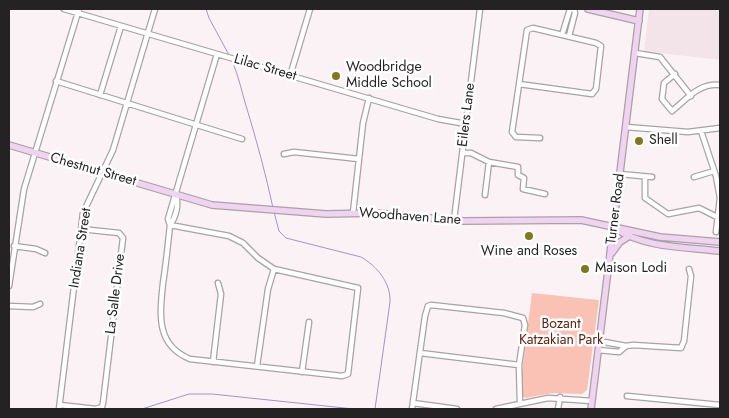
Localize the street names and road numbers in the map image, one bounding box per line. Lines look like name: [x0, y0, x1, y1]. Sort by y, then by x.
street label: Lilac Street: [232, 51, 298, 85]
street label: Eilers Lane: [455, 82, 479, 148]
street label: Chestnut Street: [48, 150, 138, 190]
street label: Turner Road: [603, 173, 629, 245]
street label: Woodhaven Lane: [358, 205, 462, 229]
street label: Indiana Street: [66, 207, 96, 289]
street label: La Salle Drive: [103, 253, 129, 335]

